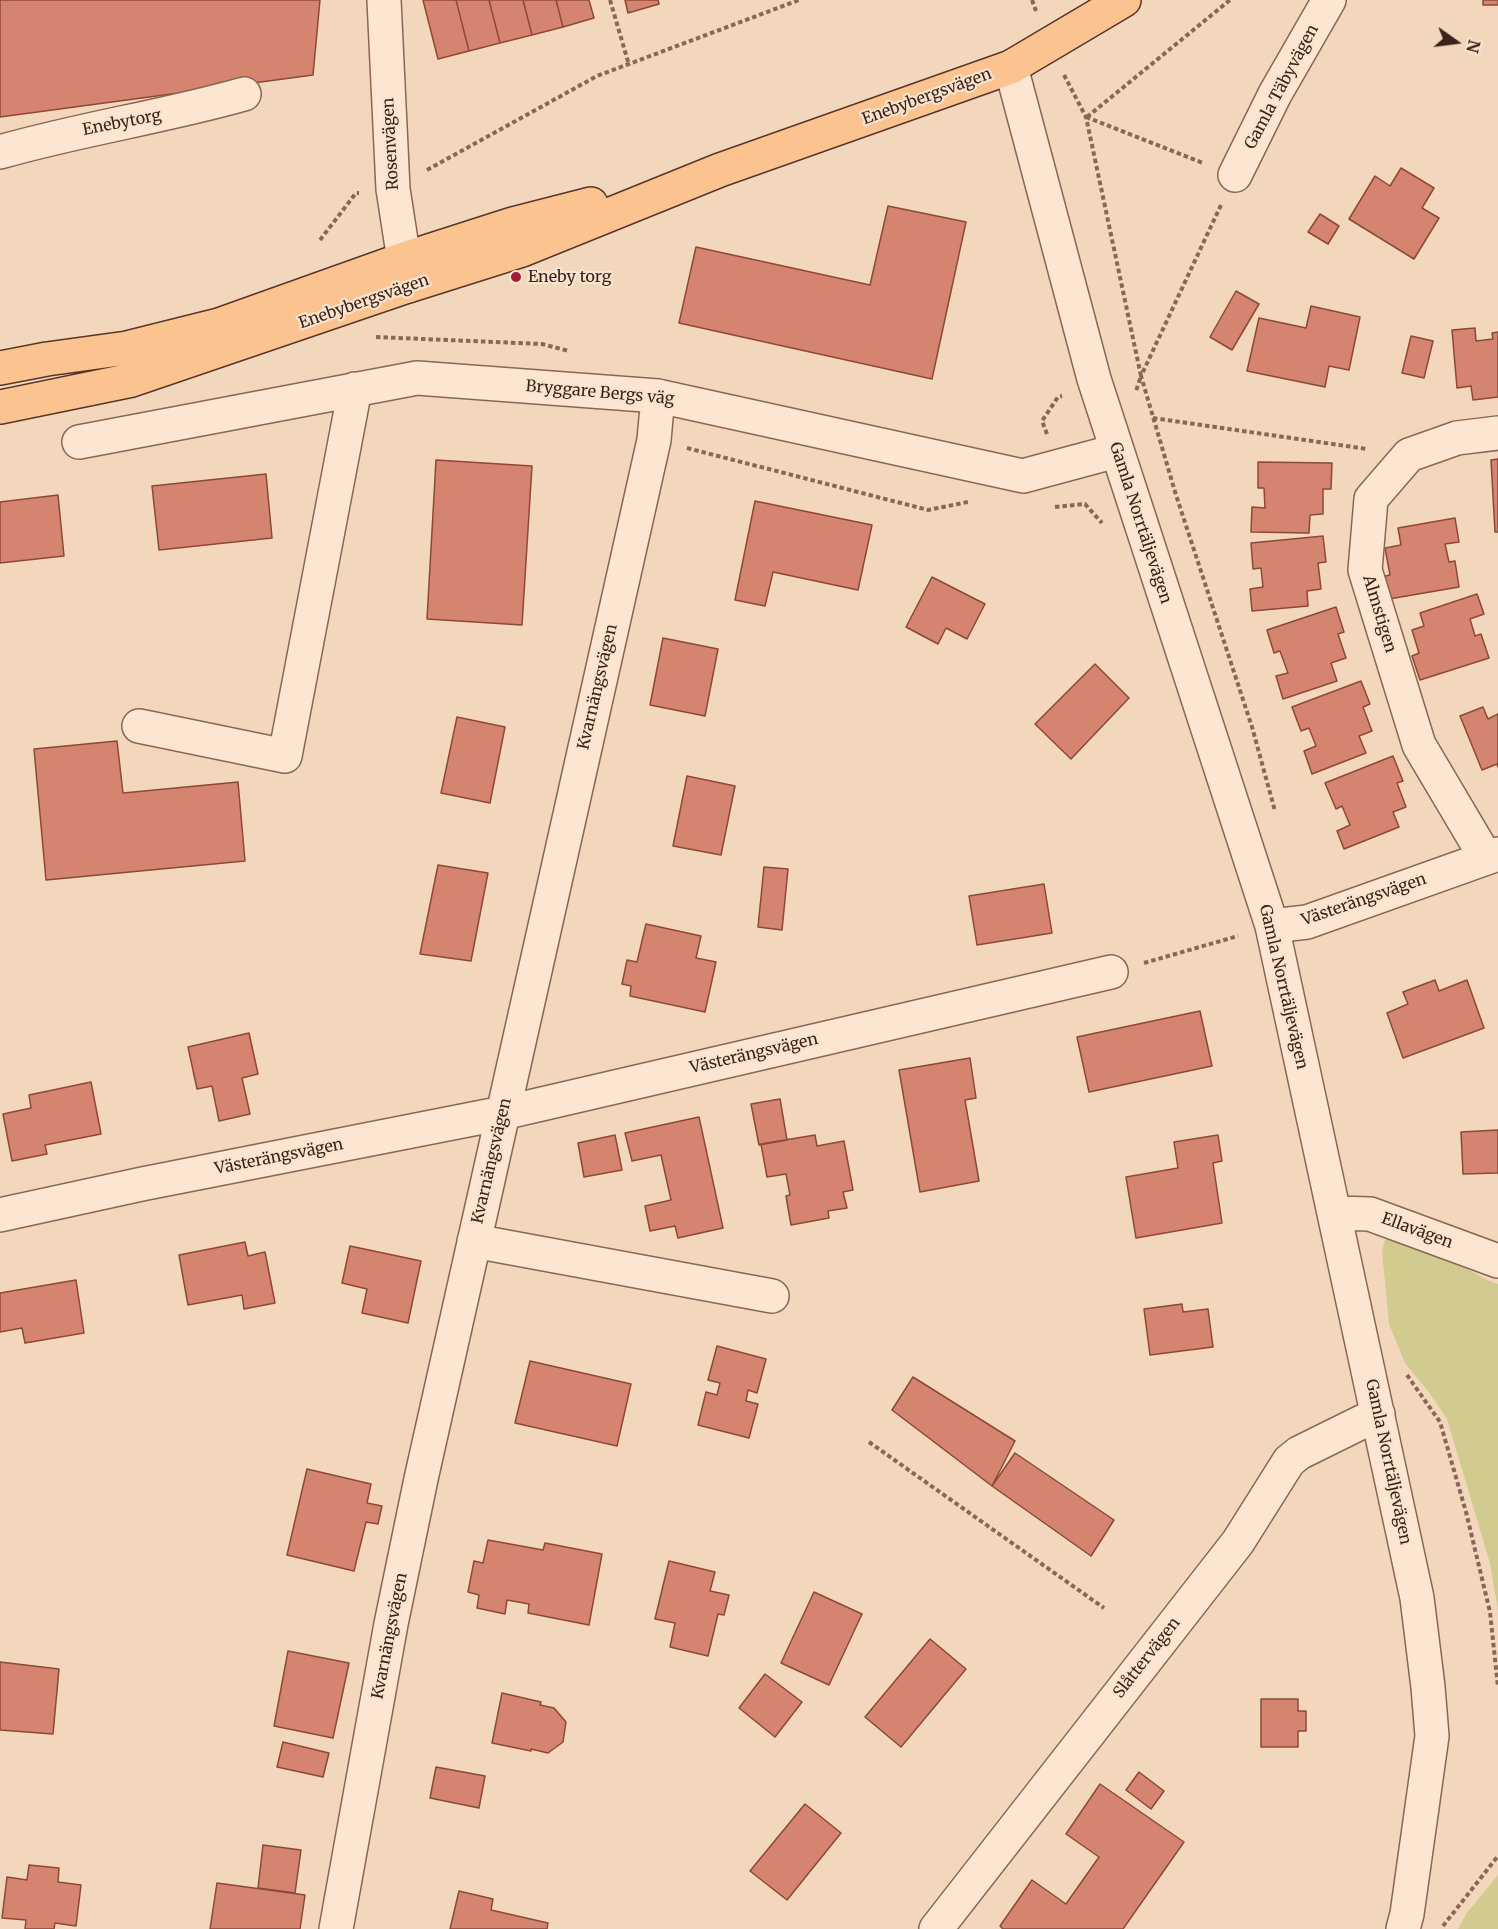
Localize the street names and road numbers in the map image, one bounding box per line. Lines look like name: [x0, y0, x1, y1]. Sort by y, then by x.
street label: Gamla Täbyvägen: [1241, 21, 1323, 153]
street label: Enebybergsvägen: [860, 65, 994, 129]
street label: Rosenvägen: [379, 97, 403, 191]
street label: Enebytorg: [81, 106, 163, 140]
street label: Enebybergsvägen: [296, 271, 432, 333]
street label: Bryggare Bergs väg: [525, 377, 675, 409]
street label: Gamla Norrtäljevägen: [1105, 440, 1175, 606]
street label: Almstigen: [1358, 573, 1400, 655]
street label: Kvarnängsvägen: [574, 622, 622, 752]
street label: Västerängsvägen: [1299, 870, 1429, 930]
street label: Gamla Norrtäljevägen: [1255, 903, 1311, 1071]
street label: Västerängsvägen: [688, 1030, 820, 1078]
street label: Kvarnängsvägen: [468, 1096, 516, 1226]
street label: Västerängsvägen: [213, 1135, 345, 1179]
street label: Ellavägen: [1379, 1209, 1455, 1253]
street label: Gamla Norrtäljevägen: [1361, 1378, 1415, 1546]
street label: Kvarnängsvägen: [368, 1571, 412, 1701]
street label: Slåttervägen: [1110, 1614, 1184, 1702]

